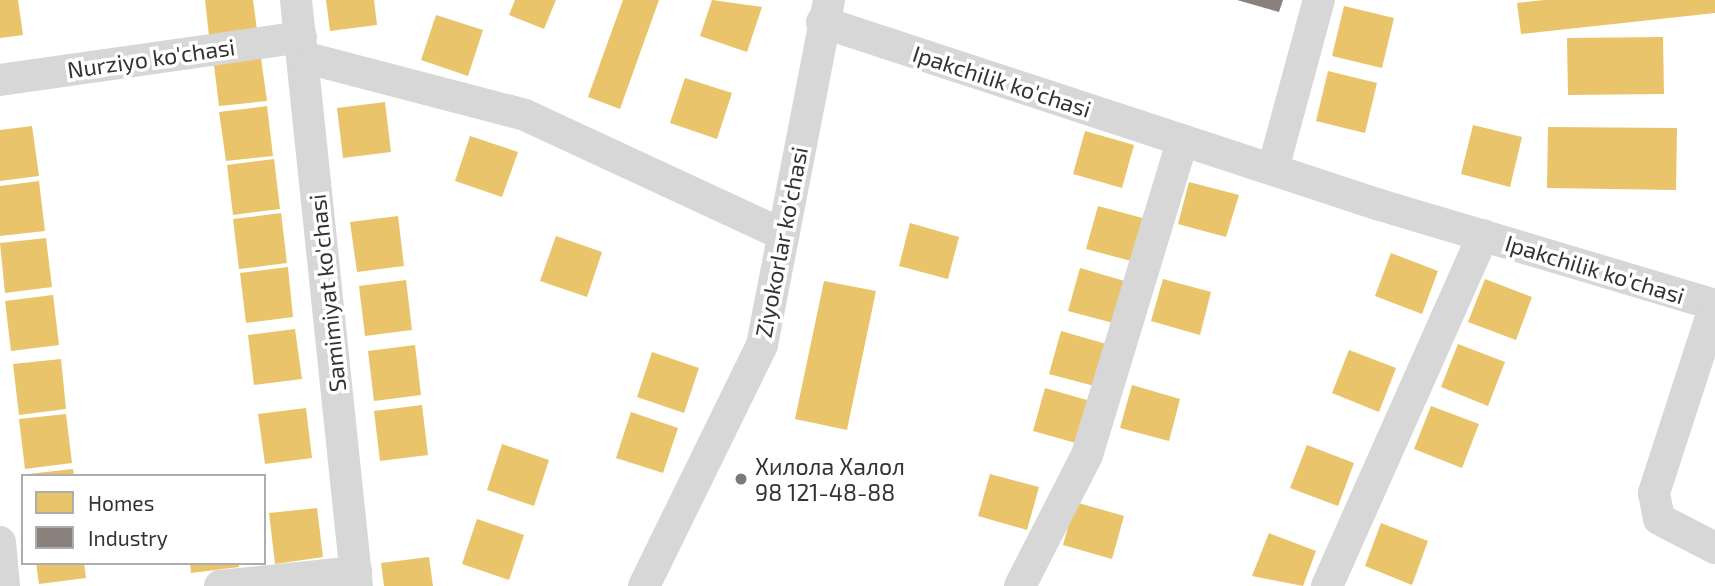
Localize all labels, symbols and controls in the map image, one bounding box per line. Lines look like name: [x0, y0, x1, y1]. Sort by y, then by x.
street label: Nurziyo ko'chasi: [65, 33, 237, 83]
street label: Ipakchilik ko'chasi: [909, 39, 1095, 123]
street label: Ziyokorlar ko'chasi: [749, 144, 813, 340]
street label: Samimiyat ko'chasi: [303, 193, 351, 393]
street label: Ipakchilik ko'chasi: [1502, 229, 1688, 309]
place label: Хилола Халол 98 121-48-88: [755, 452, 905, 506]
marker: Хилола Халол 98 121-48-88: [733, 471, 749, 487]
legend: [21, 474, 266, 565]
text: Homes: [88, 490, 154, 515]
text: Industry: [88, 525, 168, 550]

